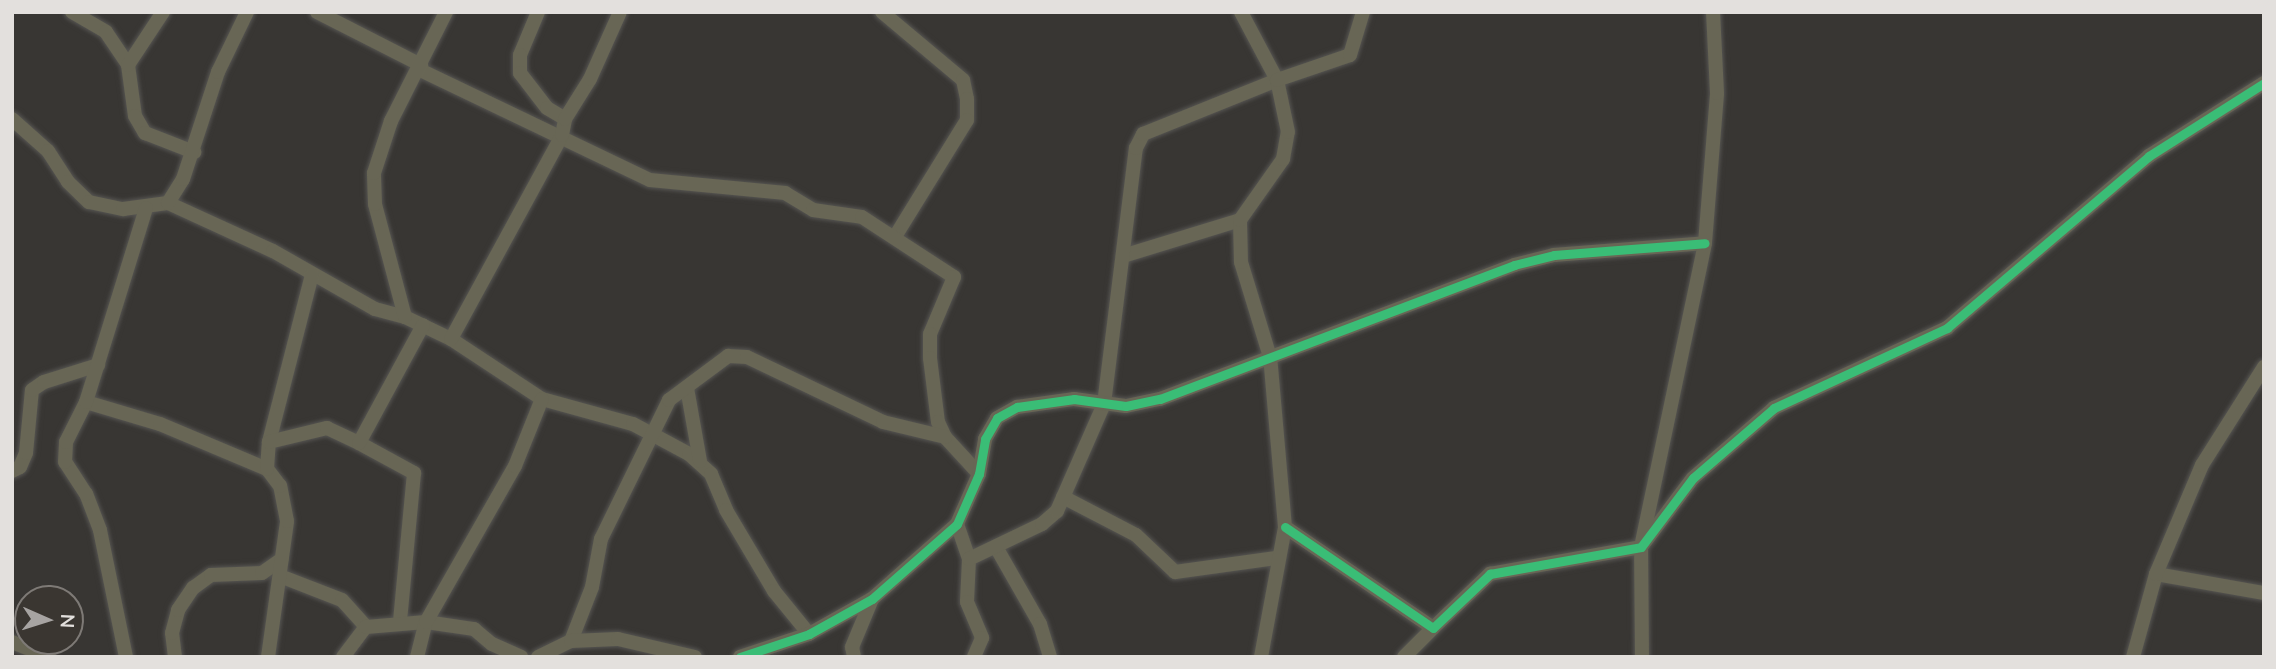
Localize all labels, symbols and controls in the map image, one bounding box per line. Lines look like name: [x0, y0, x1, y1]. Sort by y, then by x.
north arrow: [14, 585, 84, 655]
text: N: [56, 613, 80, 629]

